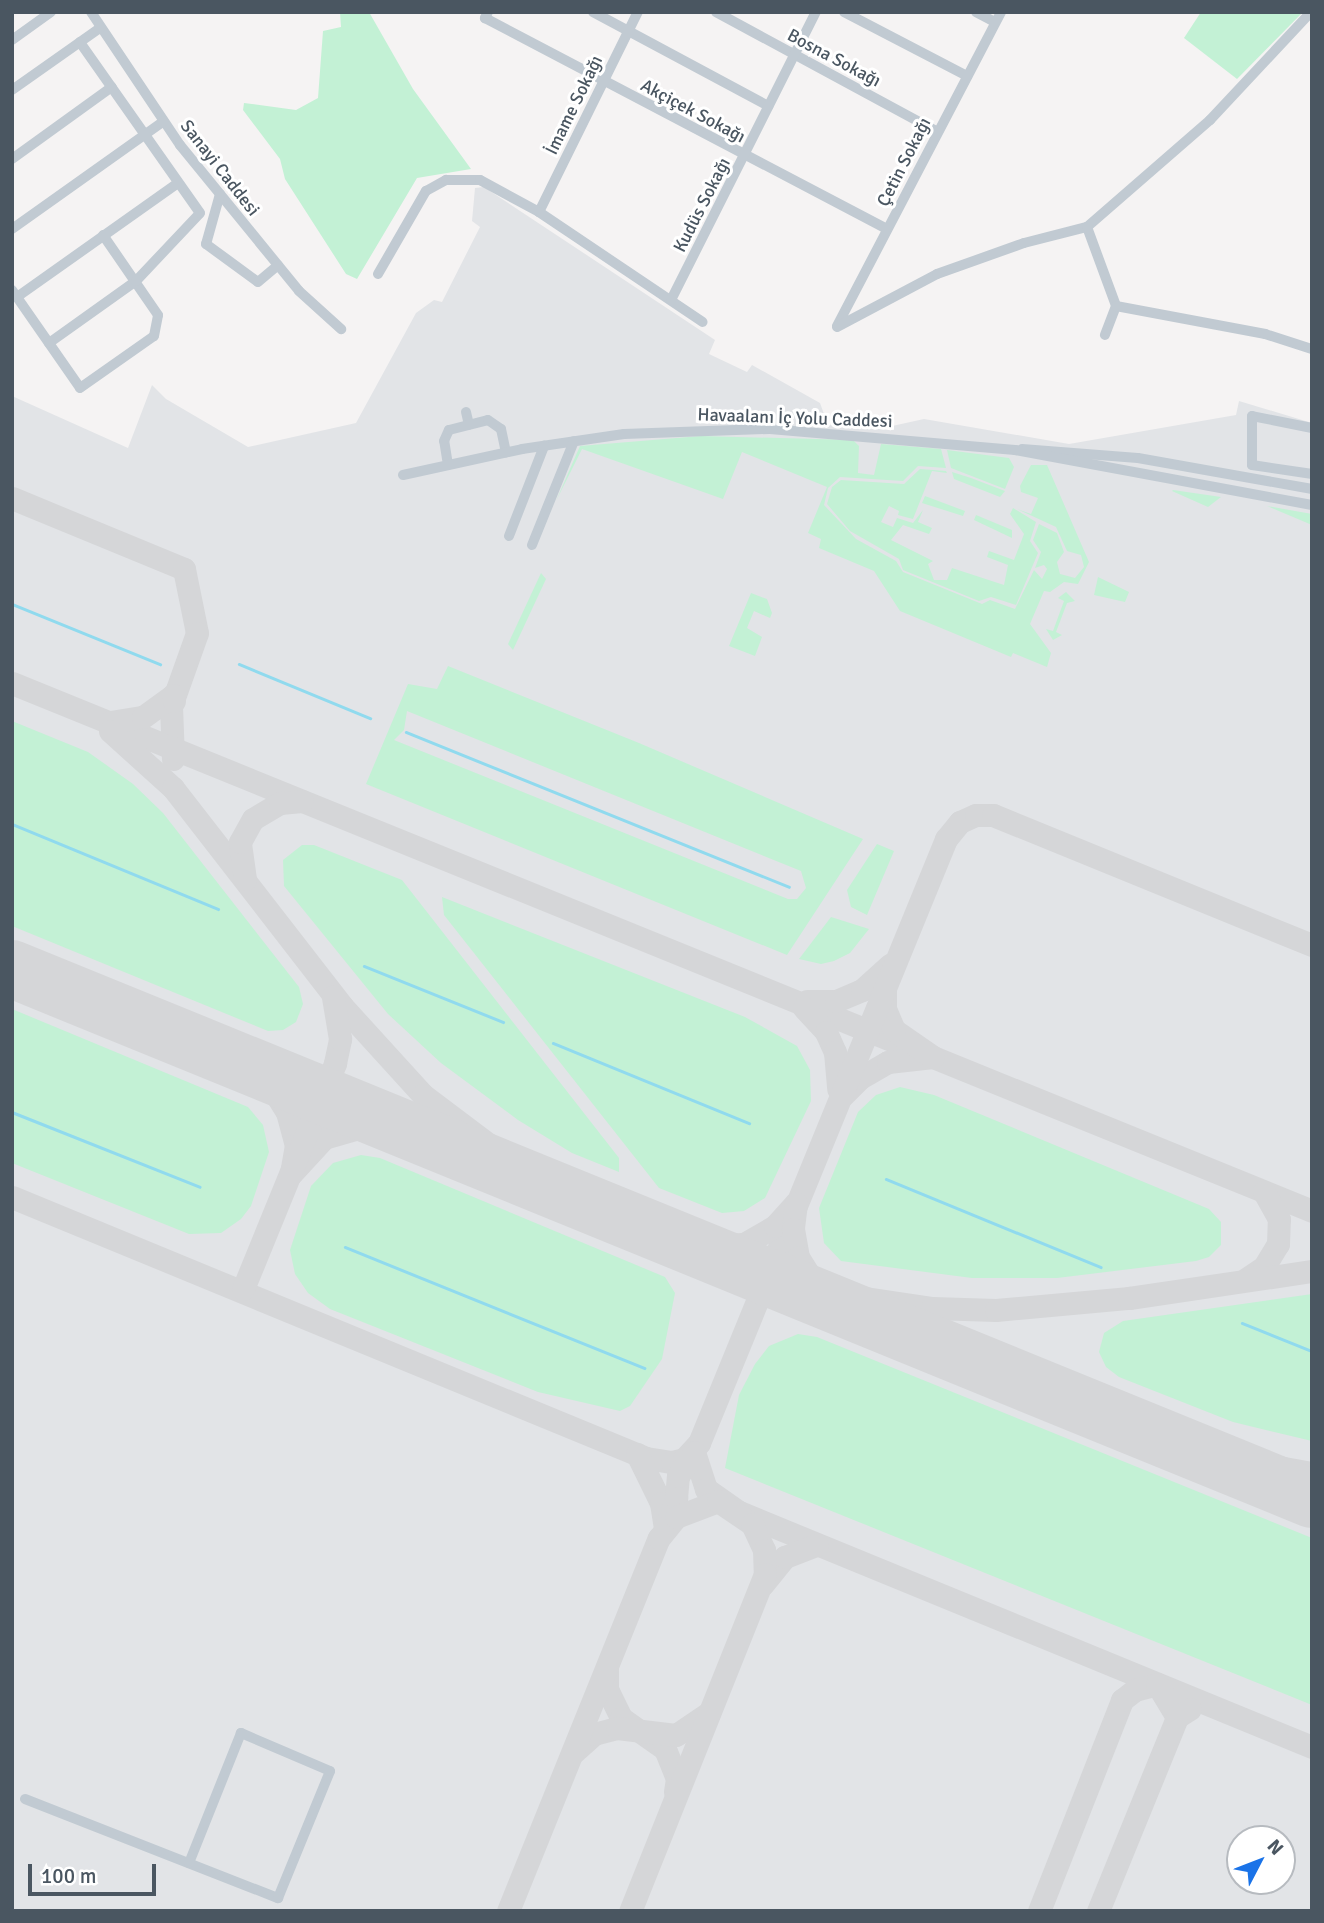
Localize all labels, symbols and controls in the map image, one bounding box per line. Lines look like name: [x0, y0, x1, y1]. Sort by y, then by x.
street label: Bosna Sokağı: [784, 24, 884, 92]
street label: İmame Sokağı: [541, 52, 607, 158]
street label: Akçiçek Sokağı: [637, 74, 749, 148]
street label: Çetin Sokağı: [872, 114, 936, 210]
street label: Sanayi Caddesi: [176, 116, 264, 220]
street label: Kudüs Sokağı: [669, 154, 735, 256]
street label: Havaalanı İç Yolu Caddesi: [697, 404, 893, 432]
north arrow: [1226, 1825, 1296, 1895]
text: N: [1262, 1834, 1288, 1860]
scale bar: [32, 1850, 159, 1894]
text: 100 m: [41, 1863, 96, 1889]

